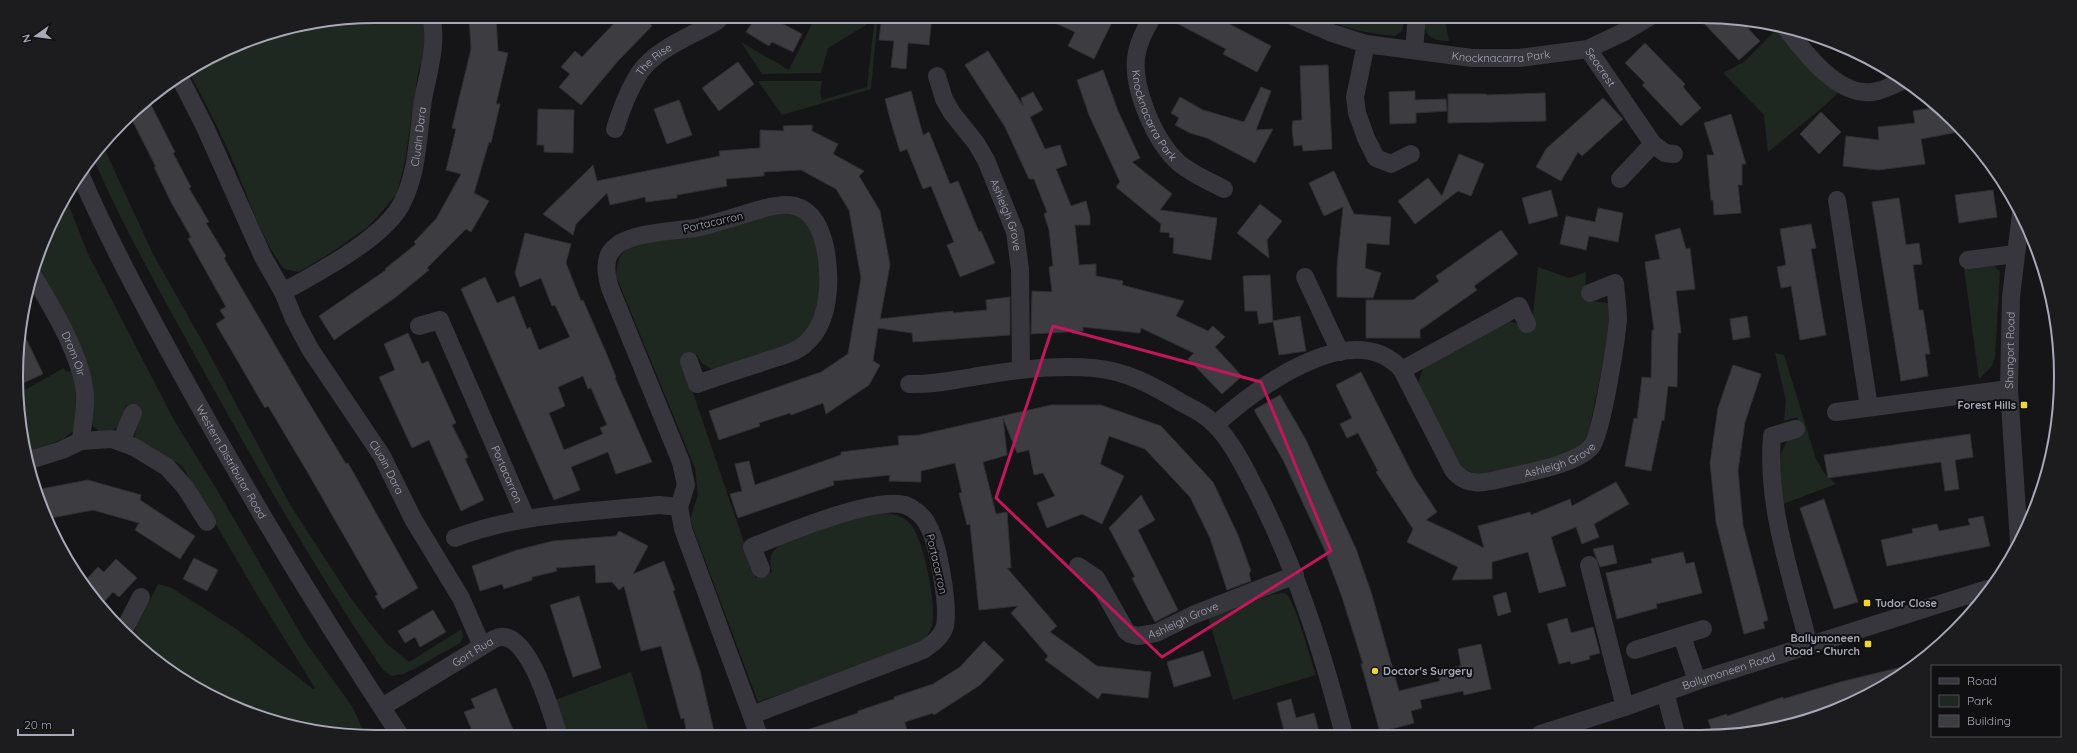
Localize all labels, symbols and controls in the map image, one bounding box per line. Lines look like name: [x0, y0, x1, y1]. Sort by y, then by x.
north arrow: [16, 16, 56, 56]
text: N: [19, 33, 34, 44]
street label: The Rise: [633, 40, 674, 79]
street label: Seacrest: [1582, 45, 1619, 89]
street label: Knocknacarra Park: [1451, 47, 1551, 65]
street label: Knocknacarra Park: [1129, 69, 1180, 164]
street label: Cluain Dara: [407, 106, 429, 168]
street label: Ashleigh Grove: [987, 177, 1024, 252]
street label: Portacarron: [682, 208, 744, 236]
street label: Shangort Road: [2002, 312, 2018, 389]
street label: Drom Oir: [58, 329, 89, 378]
place label: Forest Hills: [1957, 398, 2016, 412]
marker: Forest Hills: [2019, 400, 2029, 410]
street label: Western Distributor Road: [193, 402, 270, 521]
street label: Cluain Dara: [366, 437, 407, 497]
street label: Ashleigh Grove: [1523, 440, 1599, 480]
street label: Portacarron: [488, 443, 526, 505]
street label: Portacarron: [923, 533, 951, 595]
place label: Tudor Close: [1875, 596, 1938, 610]
marker: Tudor Close: [1862, 598, 1872, 608]
street label: Ashleigh Grove: [1147, 599, 1220, 641]
place label: Ballymoneen Road - Church: [1785, 631, 1860, 658]
street label: Gort Rua: [450, 634, 496, 670]
marker: Ballymoneen Road - Church: [1863, 639, 1873, 649]
street label: Ballymoneen Road: [1680, 650, 1777, 693]
place label: Doctor's Surgery: [1383, 664, 1472, 678]
legend: [1931, 665, 2061, 737]
marker: Doctor's Surgery: [1370, 666, 1380, 676]
text: Road: [1967, 673, 1997, 688]
text: Park: [1967, 693, 1992, 708]
scale bar: [18, 711, 73, 737]
text: Building: [1967, 713, 2011, 728]
text: 20 m: [24, 717, 52, 732]

